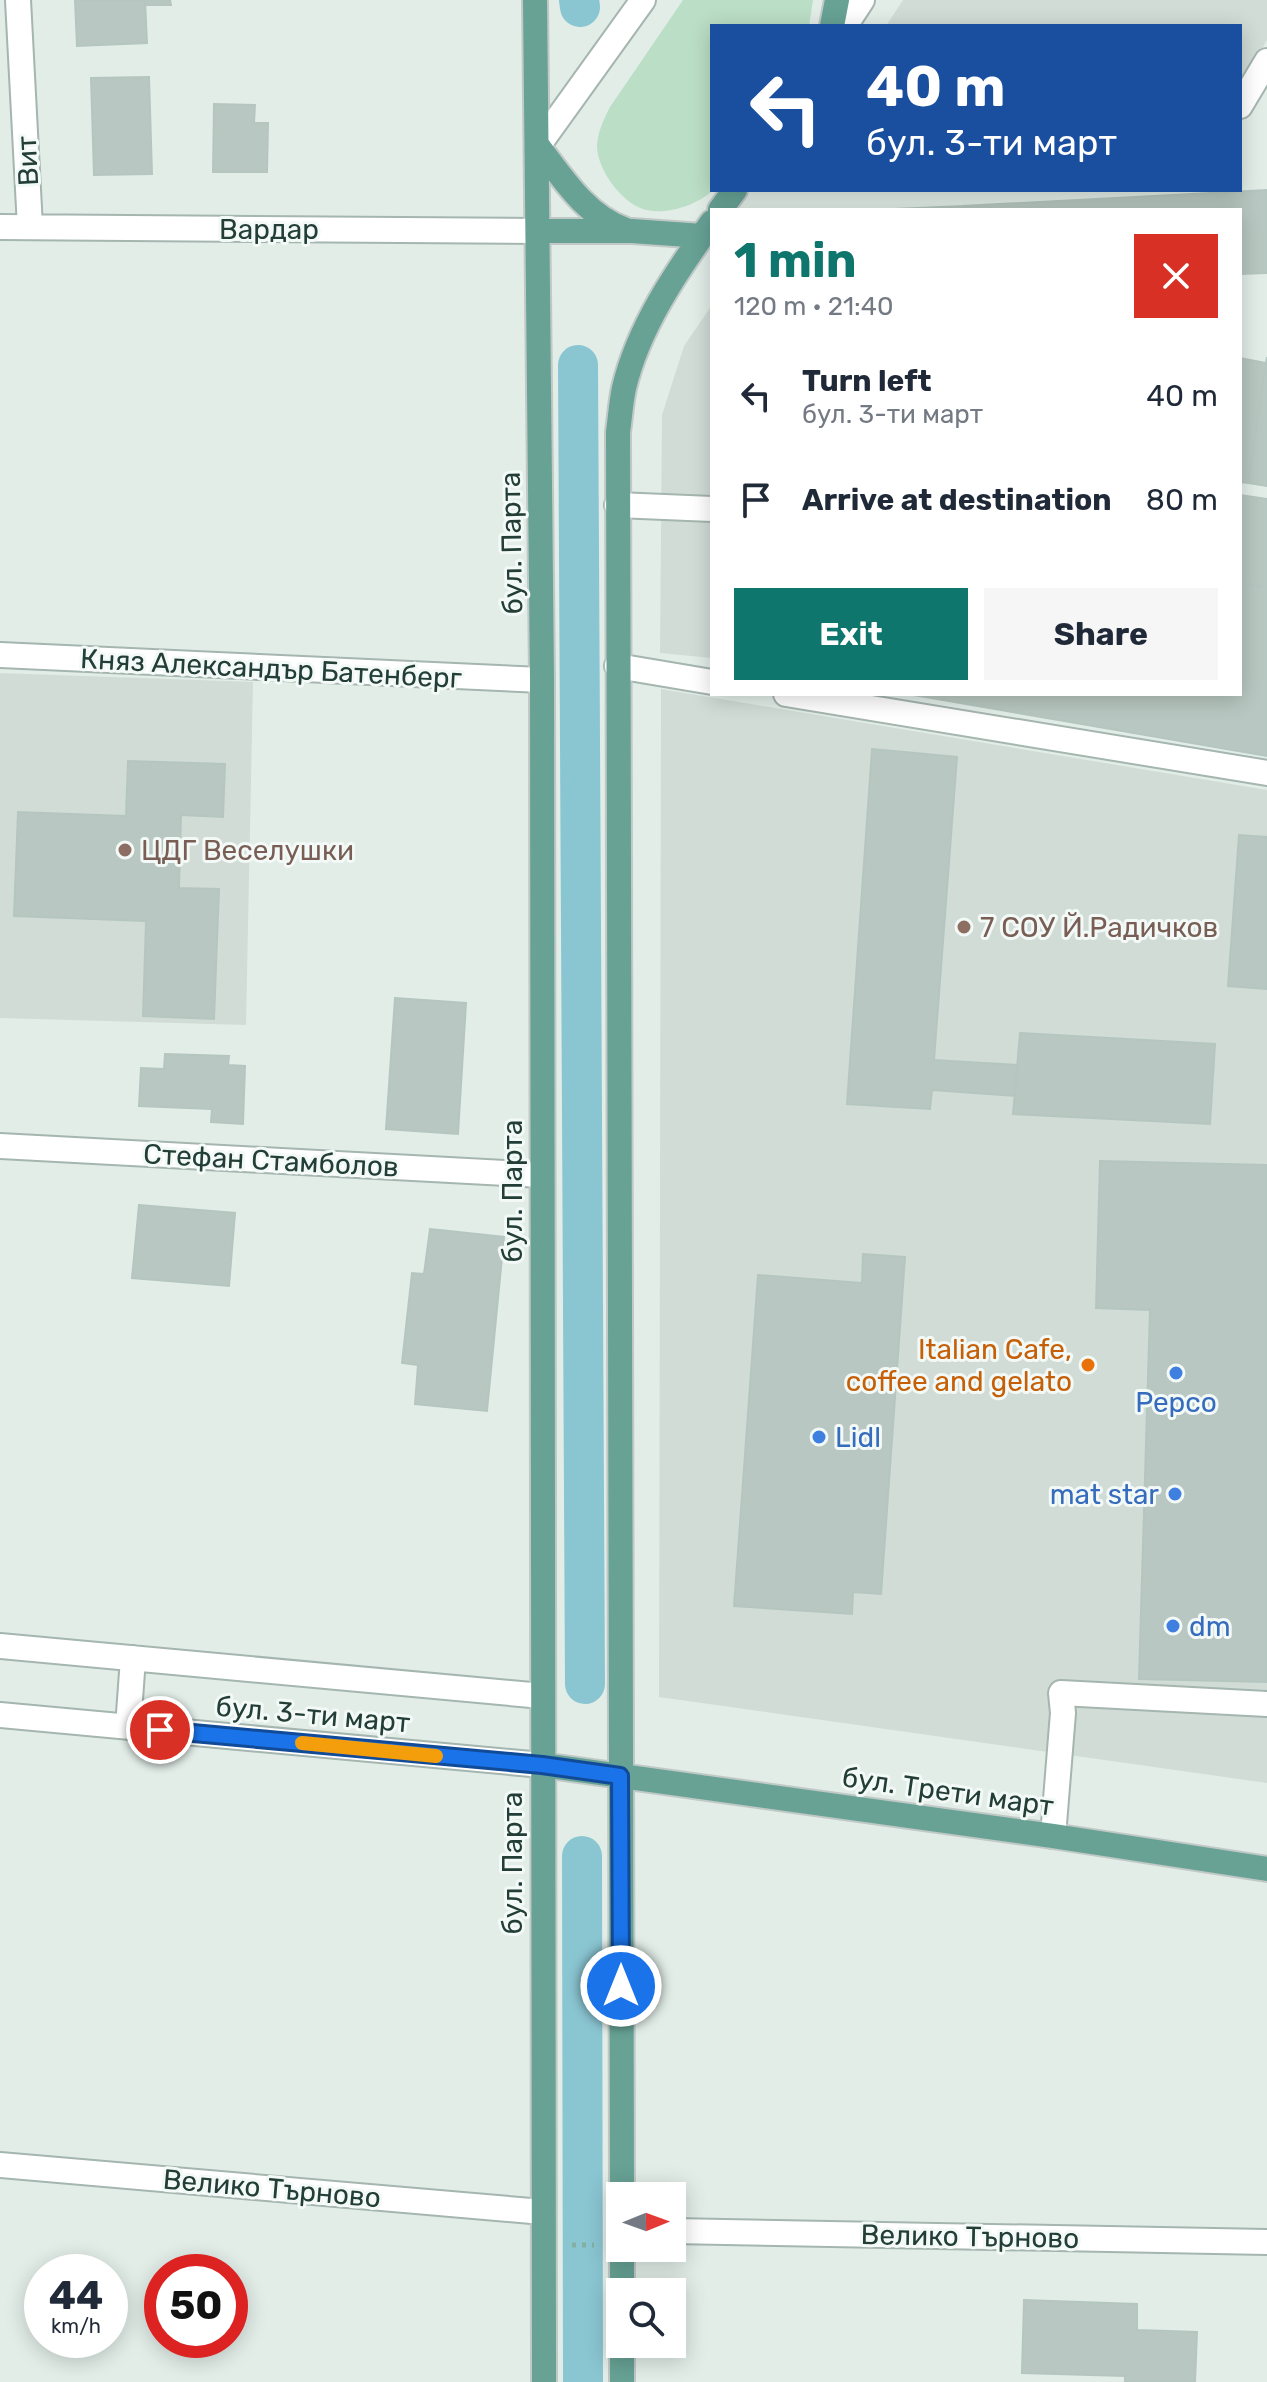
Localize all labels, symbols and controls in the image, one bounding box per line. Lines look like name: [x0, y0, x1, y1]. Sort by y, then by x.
text: 40 m: [866, 54, 1006, 120]
icon: left: [734, 56, 838, 160]
text: бул. 3-ти март: [866, 121, 1117, 164]
street label: Вит: [10, 135, 45, 187]
street label: Вардар: [219, 213, 319, 246]
text: 1 min: [734, 232, 857, 289]
button: close: [1134, 234, 1218, 318]
text: 120 m · 21:40: [734, 291, 893, 322]
text: Turn left: [802, 363, 932, 399]
icon: left: [734, 374, 778, 418]
text: 40 m: [1146, 378, 1218, 414]
text: бул. 3-ти март: [802, 399, 983, 430]
street label: бул. Парта: [494, 471, 529, 615]
icon: arrive: [734, 478, 778, 522]
text: Arrive at destination: [802, 482, 1112, 518]
text: 80 m: [1146, 482, 1218, 518]
button: Exit: [734, 588, 968, 680]
button: Share: [984, 588, 1218, 680]
street label: Княз Александър Батенберг: [79, 642, 463, 695]
place label: ЦДГ Веселушки: [141, 834, 354, 867]
marker: ЦДГ Веселушки: [116, 841, 134, 859]
place label: 7 СОУ Й.Радичков: [980, 911, 1218, 944]
marker: 7 СОУ Й.Радичков: [955, 918, 973, 936]
street label: бул. Парта: [496, 1120, 529, 1262]
street label: Стефан Стамболов: [142, 1137, 400, 1184]
place label: Italian Cafe, coffee and gelato: [846, 1333, 1072, 1398]
marker: Italian Cafe, coffee and gelato: [1079, 1356, 1097, 1374]
marker: Pepco: [1167, 1364, 1185, 1382]
place label: Pepco: [1135, 1386, 1217, 1419]
place label: Lidl: [835, 1421, 881, 1454]
marker: Lidl: [810, 1428, 828, 1446]
place label: mat star: [1050, 1478, 1159, 1511]
marker: mat star: [1166, 1485, 1184, 1503]
place label: dm: [1189, 1610, 1231, 1643]
marker: dm: [1164, 1617, 1182, 1635]
street label: бул. 3-ти март: [214, 1690, 412, 1739]
pin: [126, 1696, 194, 1764]
icon: arrive: [138, 1708, 182, 1752]
street label: бул. Трети март: [840, 1760, 1056, 1823]
street label: бул. Парта: [496, 1792, 529, 1934]
position arrow: [579, 1944, 663, 2028]
street label: Велико Търново: [162, 2163, 382, 2214]
north arrow: [606, 2182, 686, 2262]
map controls: [606, 2182, 686, 2358]
street label: Велико Търново: [860, 2218, 1080, 2255]
speed limit sign: 50: [144, 2254, 248, 2358]
text: 44: [49, 2272, 103, 2319]
button: search: [606, 2278, 686, 2358]
text: km/h: [51, 2314, 101, 2338]

